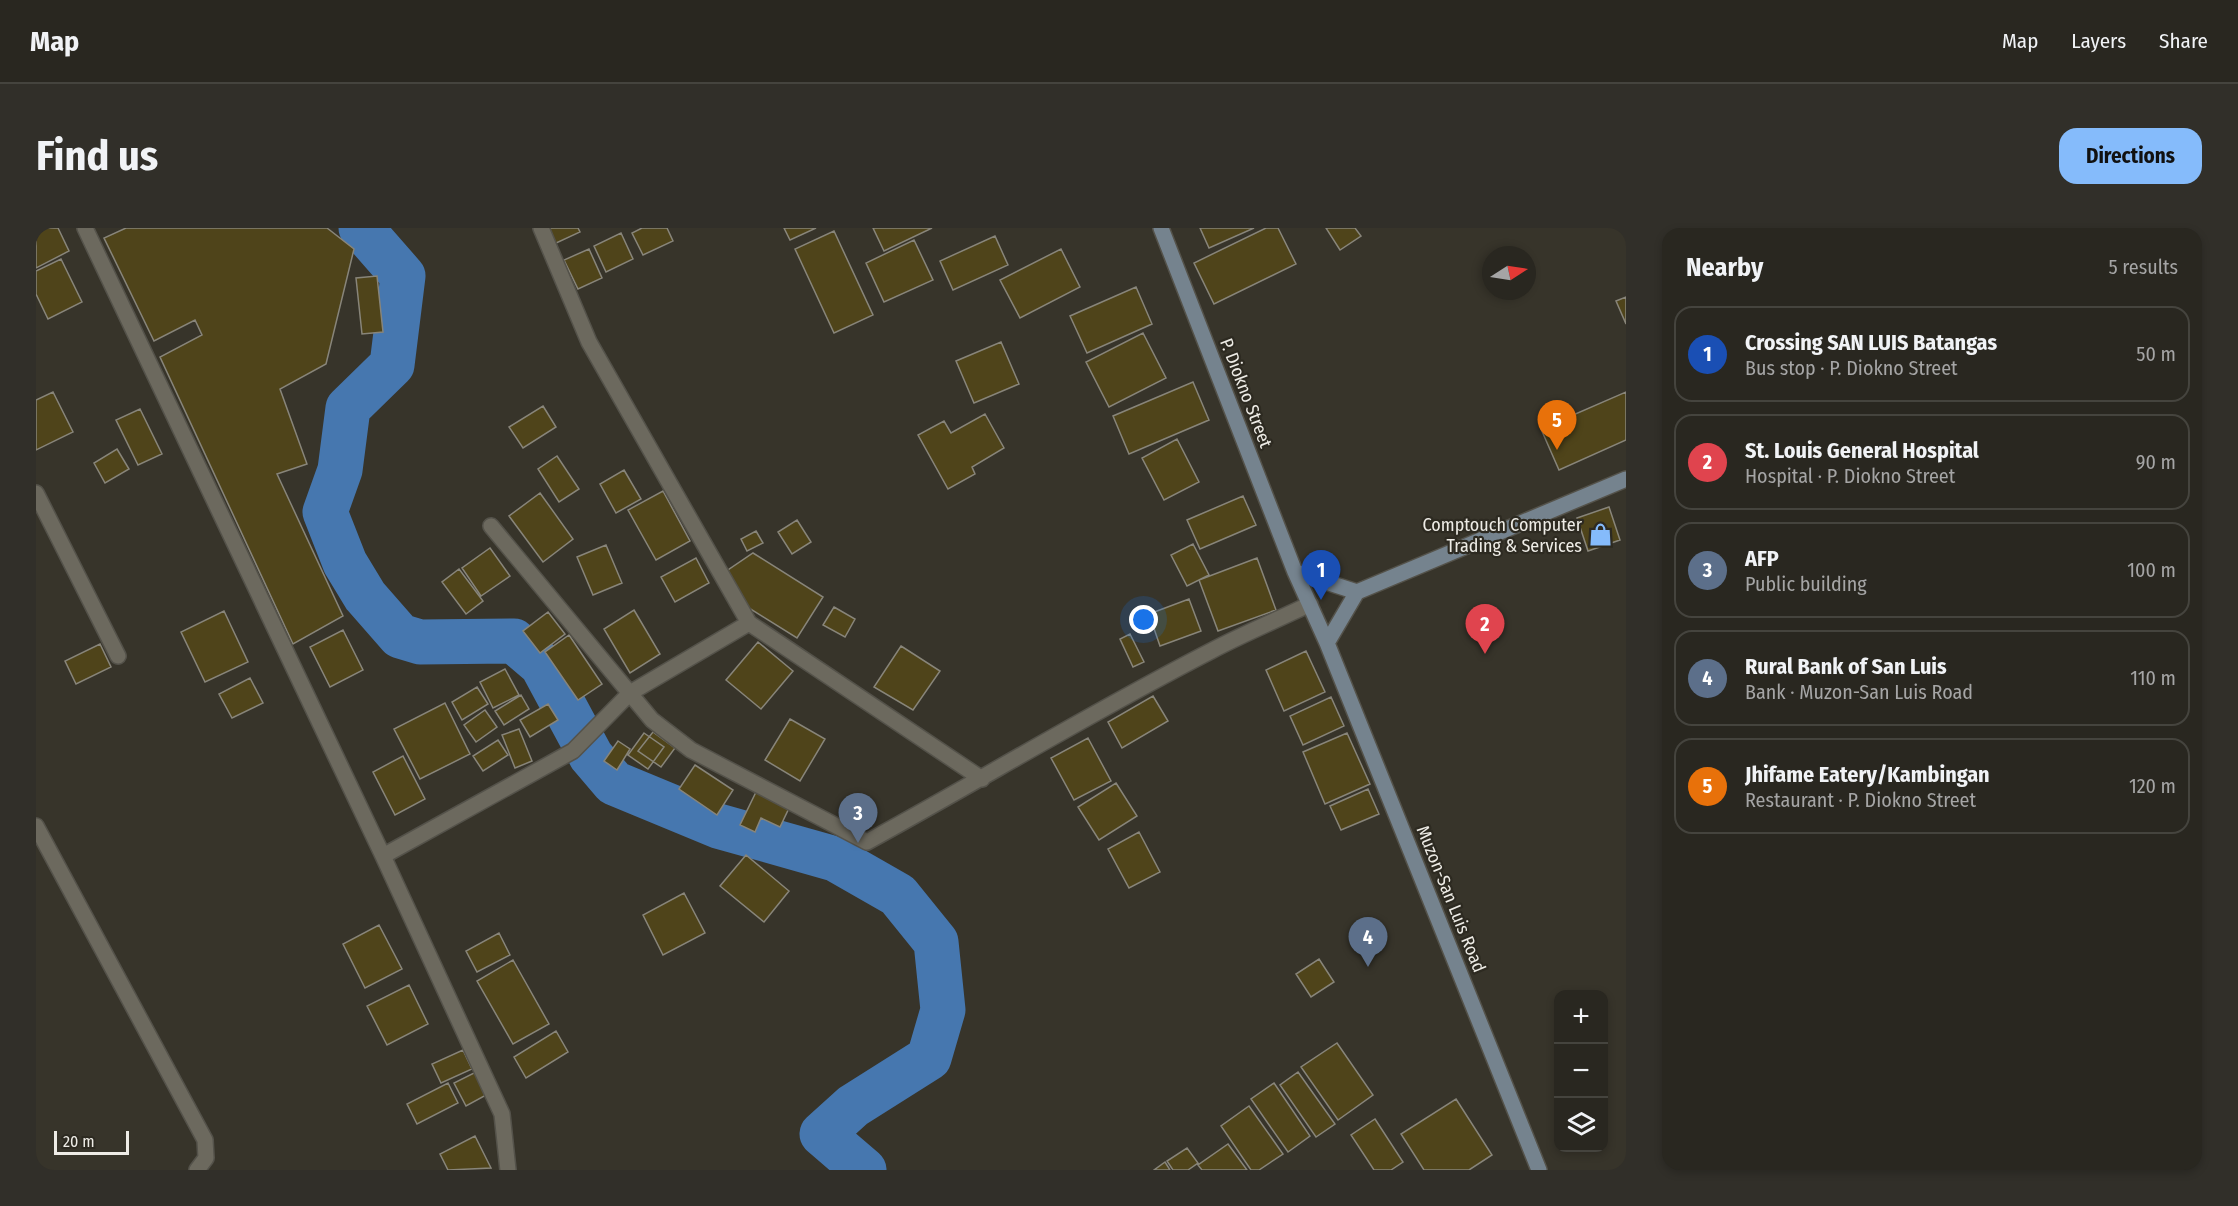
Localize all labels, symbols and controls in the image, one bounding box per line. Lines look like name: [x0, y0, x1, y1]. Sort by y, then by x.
text: Map: [30, 25, 79, 58]
text: Map: [2002, 28, 2038, 54]
text: Layers: [2071, 28, 2126, 54]
text: Share: [2159, 28, 2208, 54]
button: Directions: [2059, 128, 2202, 184]
text: Find us: [36, 131, 158, 181]
north arrow: [1482, 246, 1536, 300]
text: Nearby: [1686, 252, 1763, 283]
text: 5 results: [2108, 255, 2178, 279]
text: Crossing SAN LUIS Batangas: [1745, 329, 1997, 356]
street label: P. Diokno Street: [1215, 335, 1277, 451]
text: 1: [1703, 342, 1712, 366]
text: 50 m: [2136, 342, 2176, 366]
text: Bus stop · P. Diokno Street: [1745, 356, 1958, 380]
pin: 5: [1538, 400, 1576, 450]
text: St. Louis General Hospital: [1745, 437, 1979, 464]
text: 2: [1703, 450, 1712, 474]
text: 90 m: [2136, 450, 2176, 474]
text: Hospital · P. Diokno Street: [1745, 464, 1955, 488]
place label: Comptouch Computer Trading & Services: [1423, 514, 1583, 557]
shop icon: Comptouch Computer Trading & Services: [1587, 522, 1613, 548]
text: AFP: [1745, 545, 1779, 572]
pin: 1: [1302, 550, 1340, 600]
text: 3: [1703, 558, 1712, 582]
text: 100 m: [2127, 558, 2176, 582]
text: Public building: [1745, 572, 1867, 596]
pin: 2: [1466, 604, 1504, 654]
your location: [1129, 605, 1158, 634]
text: Rural Bank of San Luis: [1745, 653, 1947, 680]
text: 4: [1702, 666, 1713, 690]
text: 110 m: [2130, 666, 2176, 690]
text: Bank · Muzon-San Luis Road: [1745, 680, 1973, 704]
text: Jhifame Eatery/Kambingan: [1745, 761, 1990, 788]
text: 5: [1703, 774, 1712, 798]
text: 120 m: [2129, 774, 2176, 798]
text: Restaurant · P. Diokno Street: [1745, 788, 1976, 812]
pin: 3: [838, 794, 878, 843]
street label: Muzon-San Luis Road: [1412, 822, 1490, 976]
pin: 4: [1348, 918, 1388, 967]
map controls: [1554, 990, 1608, 1152]
button: +: [1554, 990, 1608, 1044]
button: −: [1554, 1044, 1608, 1098]
button: layers: [1554, 1098, 1608, 1152]
scale bar: [54, 1128, 129, 1156]
text: 20 m: [63, 1132, 94, 1151]

